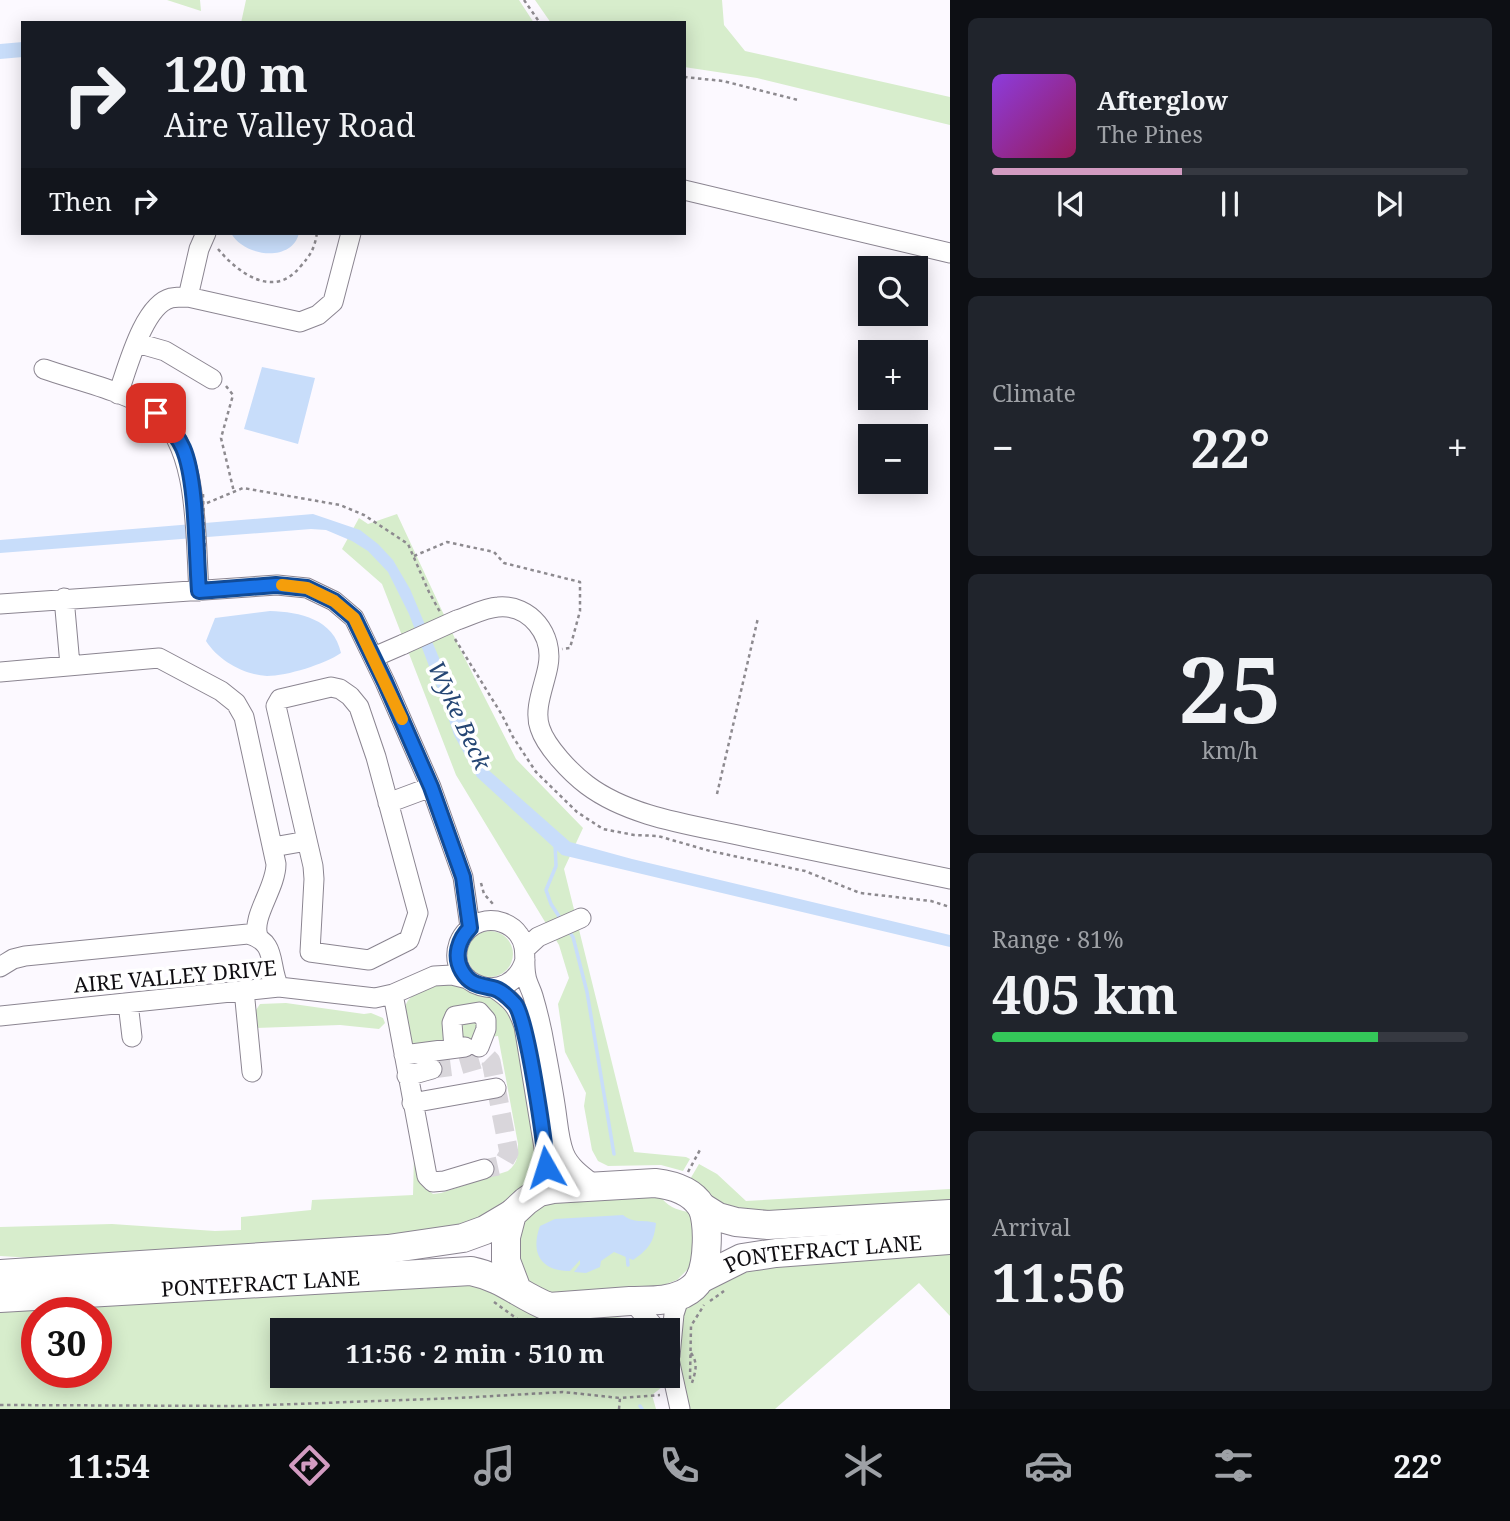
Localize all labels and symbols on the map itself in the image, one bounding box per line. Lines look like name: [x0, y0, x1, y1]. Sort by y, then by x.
pin: [126, 383, 186, 443]
water label: Wyke Beck: [421, 655, 500, 776]
street label: AIRE VALLEY DRIVE: [72, 953, 278, 999]
position arrow: [509, 1130, 583, 1204]
street label: PONTEFRACT LANE: [719, 1228, 923, 1279]
street label: PONTEFRACT LANE: [160, 1263, 361, 1303]
speed limit sign: 30: [21, 1297, 112, 1388]

